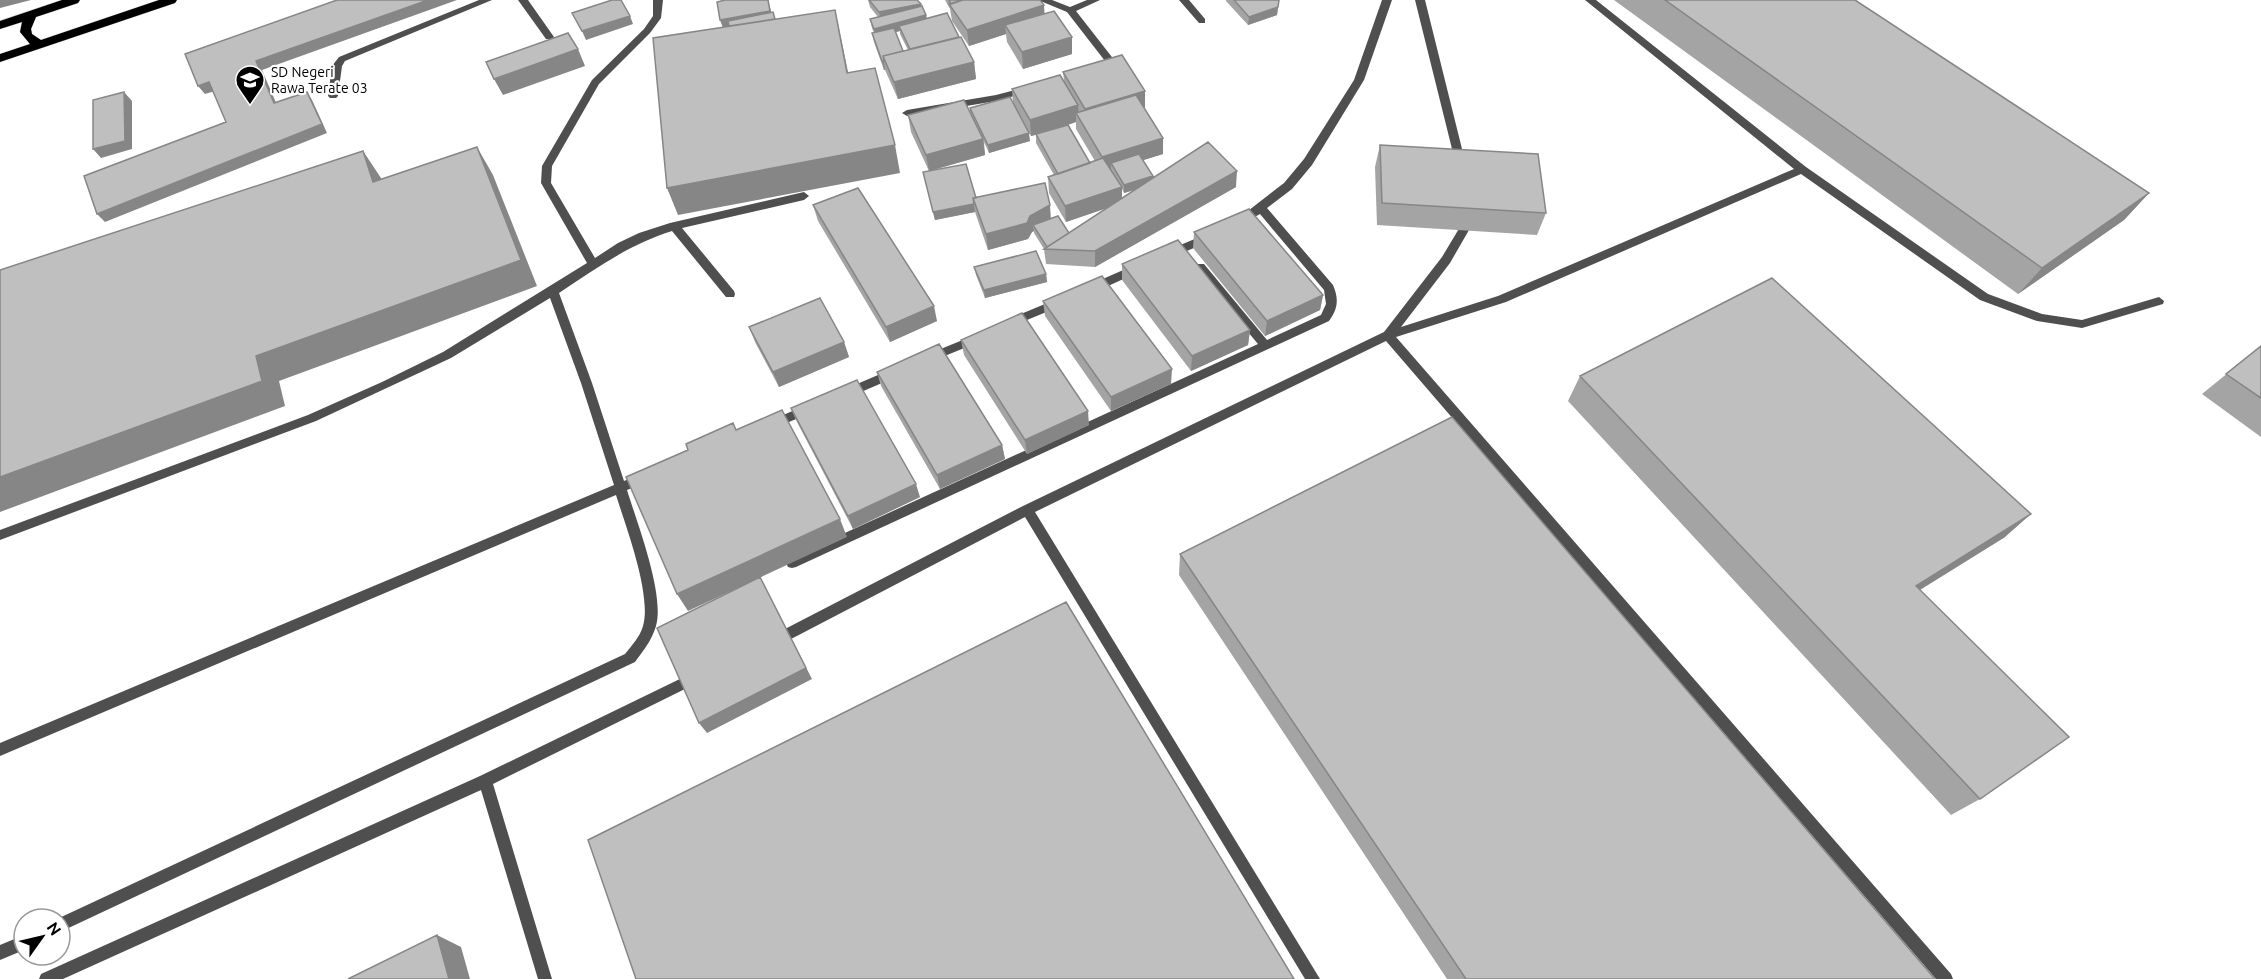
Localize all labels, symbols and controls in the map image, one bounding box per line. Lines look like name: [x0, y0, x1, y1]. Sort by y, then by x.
school or university icon: SD Negeri Rawa Terate 03: [234, 64, 266, 106]
place label: SD Negeri Rawa Terate 03: [271, 64, 368, 96]
north arrow: [12, 907, 72, 967]
text: N: [44, 919, 65, 939]

